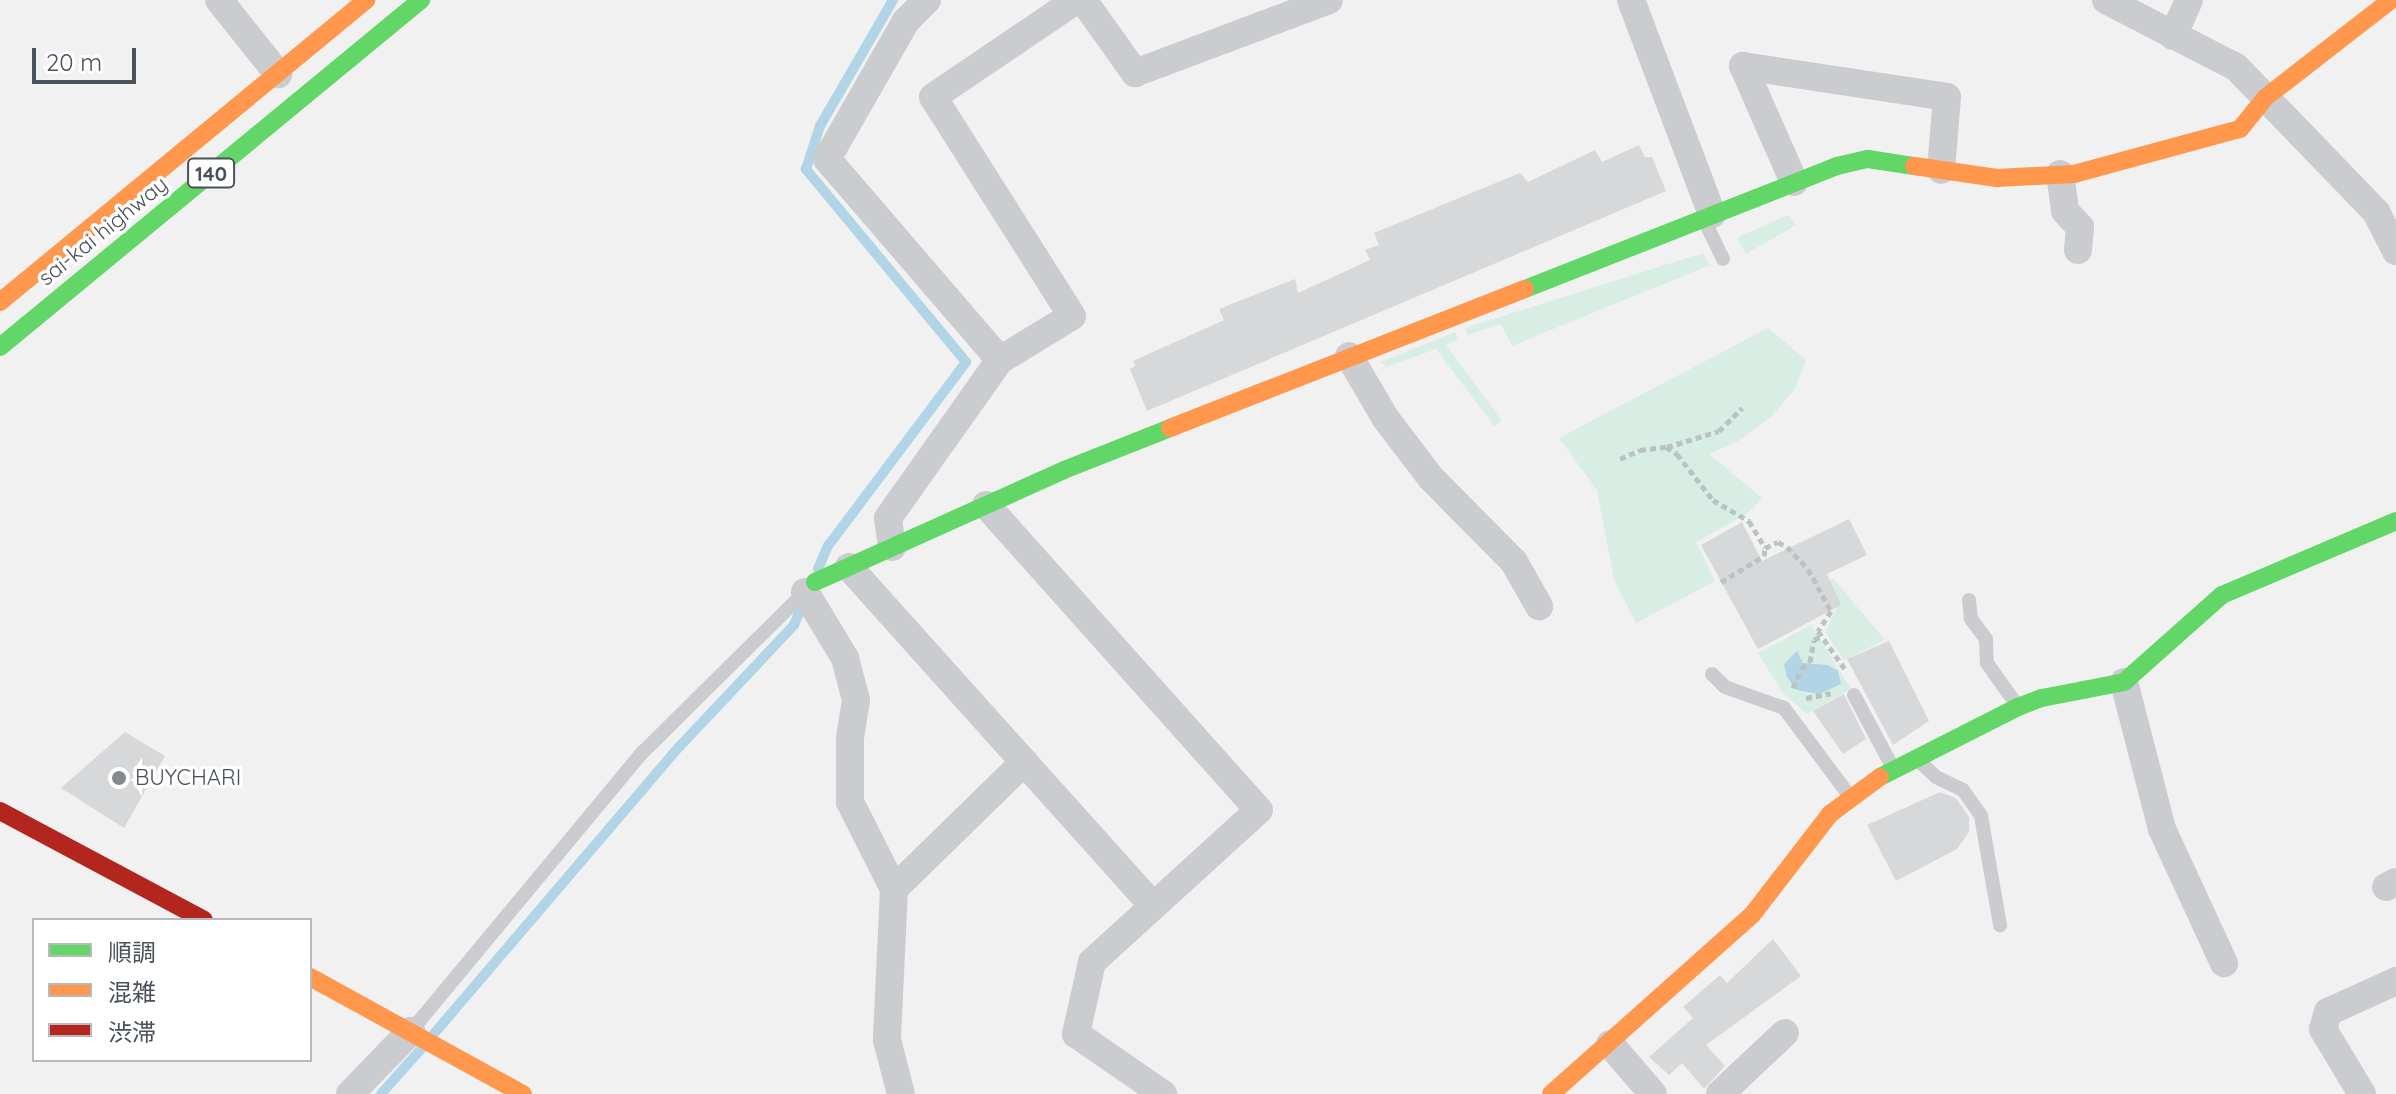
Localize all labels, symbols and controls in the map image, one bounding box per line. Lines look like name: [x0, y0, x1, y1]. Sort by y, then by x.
scale bar: [36, 32, 140, 82]
text: 20 m: [46, 47, 102, 77]
road number: 140: [187, 157, 235, 189]
street label: sai-kai highway: [33, 171, 173, 291]
place label: BUYCHARI: [135, 765, 241, 791]
marker: BUYCHARI: [110, 769, 128, 787]
legend: [32, 918, 312, 1062]
text: 順調: [108, 937, 156, 967]
text: 混雑: [108, 977, 156, 1007]
text: 渋滞: [108, 1017, 156, 1047]

